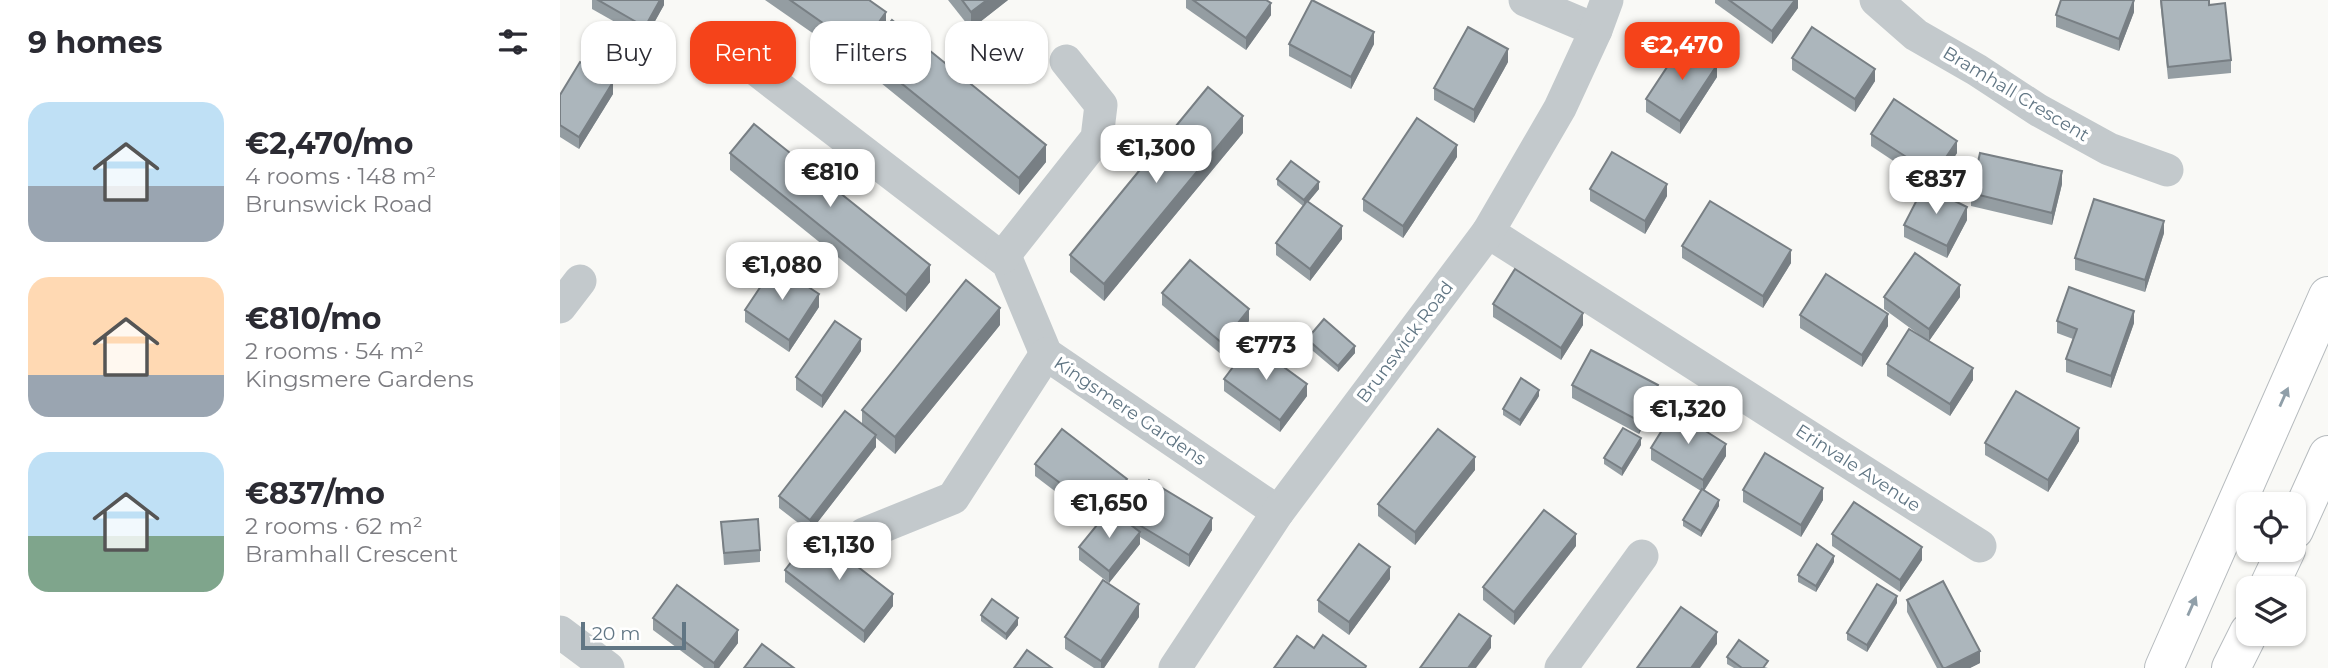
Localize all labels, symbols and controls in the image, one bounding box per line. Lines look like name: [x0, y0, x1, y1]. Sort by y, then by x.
chip: Buy: [581, 21, 676, 84]
chip: Rent: [690, 21, 796, 84]
chip: Filters: [810, 21, 931, 84]
chip: New: [945, 21, 1048, 84]
pin: €2,470: [1625, 22, 1739, 82]
icon: filters: [494, 23, 532, 61]
text: 9 homes: [28, 24, 163, 61]
text: €2,470: [1641, 31, 1723, 59]
street label: Bramhall Crescent: [1939, 42, 2093, 146]
text: €2,470/mo: [245, 125, 413, 162]
pin: €1,300: [1099, 125, 1213, 185]
icon: home: [84, 130, 168, 214]
text: €1,300: [1116, 134, 1196, 162]
pin: €810: [789, 150, 871, 209]
pin: €837: [1895, 156, 1977, 216]
text: €810: [801, 158, 859, 186]
text: 4 rooms · 148 m²: [245, 162, 436, 190]
text: €837: [1905, 165, 1967, 193]
text: Brunswick Road: [245, 190, 433, 218]
pin: €1,080: [725, 243, 839, 302]
text: €1,080: [742, 251, 822, 279]
street label: Brunswick Road: [1352, 277, 1458, 407]
text: €810/mo: [245, 300, 381, 337]
icon: home: [84, 305, 168, 389]
pin: €773: [1225, 322, 1307, 382]
text: €773: [1236, 331, 1296, 359]
text: 2 rooms · 54 m²: [245, 337, 424, 365]
street label: Kingsmere Gardens: [1050, 352, 1211, 470]
text: Kingsmere Gardens: [245, 365, 474, 393]
pin: €1,320: [1631, 386, 1745, 446]
one-way arrow: [2279, 387, 2290, 408]
text: €1,320: [1650, 395, 1726, 423]
street label: Erinvale Avenue: [1791, 419, 1925, 517]
text: €837/mo: [245, 475, 385, 512]
icon: home: [84, 480, 168, 564]
pin: €1,650: [1052, 480, 1166, 540]
text: €1,650: [1070, 489, 1148, 517]
map controls: [2236, 492, 2306, 646]
button: locate: [2236, 492, 2306, 562]
text: 2 rooms · 62 m²: [245, 512, 423, 540]
pin: €1,130: [782, 522, 896, 582]
text: €1,130: [803, 531, 875, 559]
text: Bramhall Crescent: [245, 540, 458, 568]
button: layers: [2236, 576, 2306, 646]
one-way arrow: [2187, 595, 2198, 616]
scale bar: [581, 619, 686, 651]
text: 20 m: [592, 622, 640, 645]

